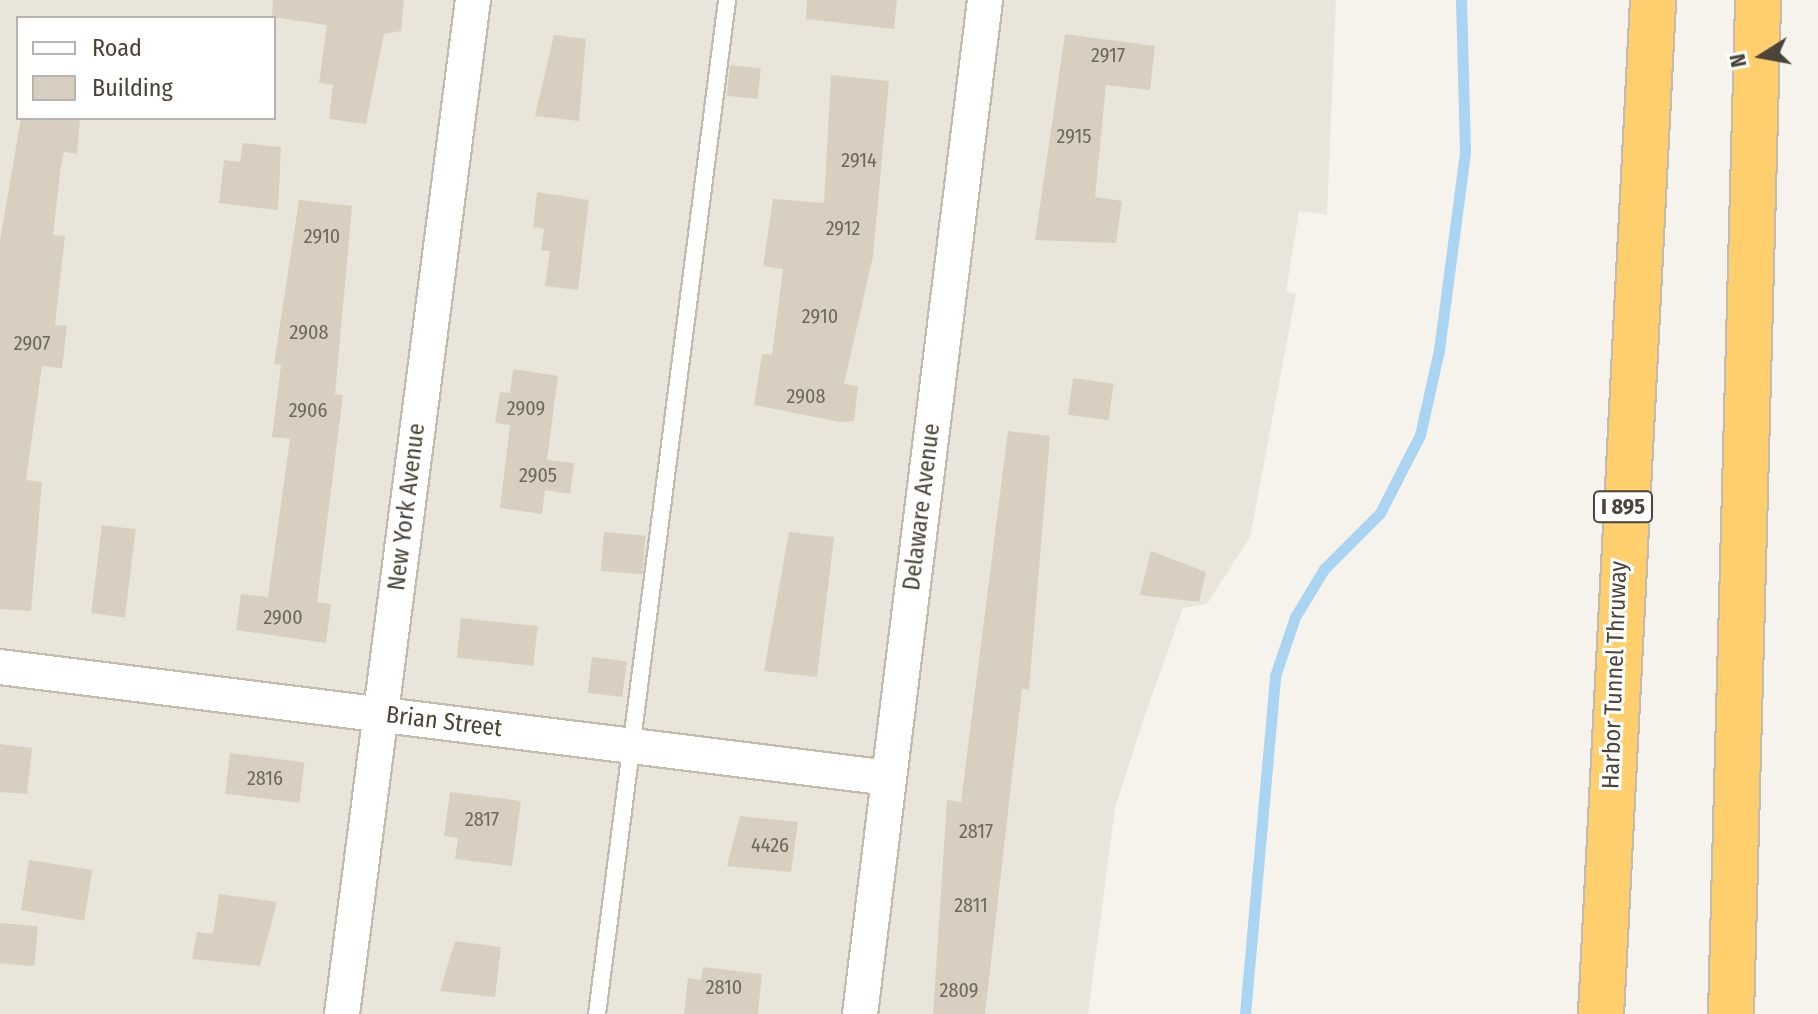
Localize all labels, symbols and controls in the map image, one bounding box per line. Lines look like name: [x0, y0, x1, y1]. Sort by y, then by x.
legend: [16, 16, 276, 120]
north arrow: [1722, 16, 1802, 96]
text: Road: [92, 34, 142, 62]
house number: 2917: [1091, 43, 1125, 67]
text: N: [1723, 52, 1752, 70]
text: Building: [92, 74, 173, 102]
house number: 2915: [1056, 124, 1092, 148]
house number: 2914: [841, 148, 877, 172]
house number: 2912: [826, 216, 860, 240]
house number: 2910: [304, 224, 340, 248]
house number: 2910: [802, 304, 838, 328]
house number: 2908: [290, 320, 328, 344]
house number: 2907: [14, 331, 50, 355]
house number: 2908: [787, 384, 825, 408]
house number: 2909: [507, 396, 545, 420]
house number: 2906: [289, 398, 327, 422]
street label: New York Avenue: [382, 422, 432, 592]
street label: Delaware Avenue: [897, 422, 947, 592]
house number: 2905: [519, 463, 557, 487]
road number: I 895: [1591, 489, 1655, 525]
street label: Harbor Tunnel Thruway: [1597, 561, 1633, 789]
house number: 2900: [263, 605, 303, 629]
street label: Brian Street: [384, 701, 504, 743]
house number: 2816: [247, 766, 283, 790]
house number: 2817: [465, 807, 499, 831]
house number: 2817: [959, 819, 993, 843]
house number: 4426: [751, 833, 789, 857]
house number: 2811: [954, 893, 988, 917]
house number: 2810: [706, 975, 742, 999]
house number: 2809: [940, 978, 978, 1002]

